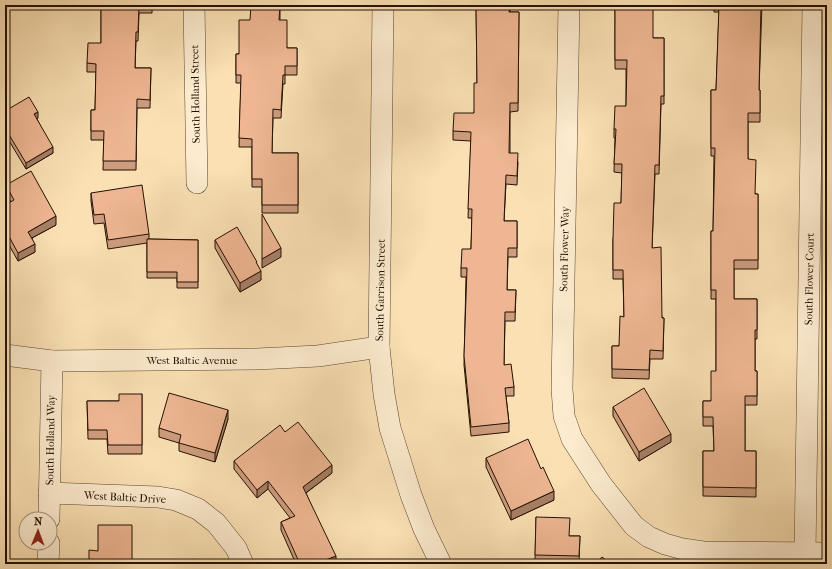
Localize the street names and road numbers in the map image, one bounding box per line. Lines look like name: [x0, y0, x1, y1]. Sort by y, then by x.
street label: South Holland Street: [188, 44, 203, 143]
street label: South Flower Way: [557, 205, 572, 292]
street label: South Flower Court: [802, 233, 817, 325]
street label: South Garrison Street: [373, 239, 388, 341]
street label: West Baltic Avenue: [146, 354, 238, 367]
street label: South Holland Way: [43, 393, 58, 485]
street label: West Baltic Drive: [83, 489, 167, 506]

